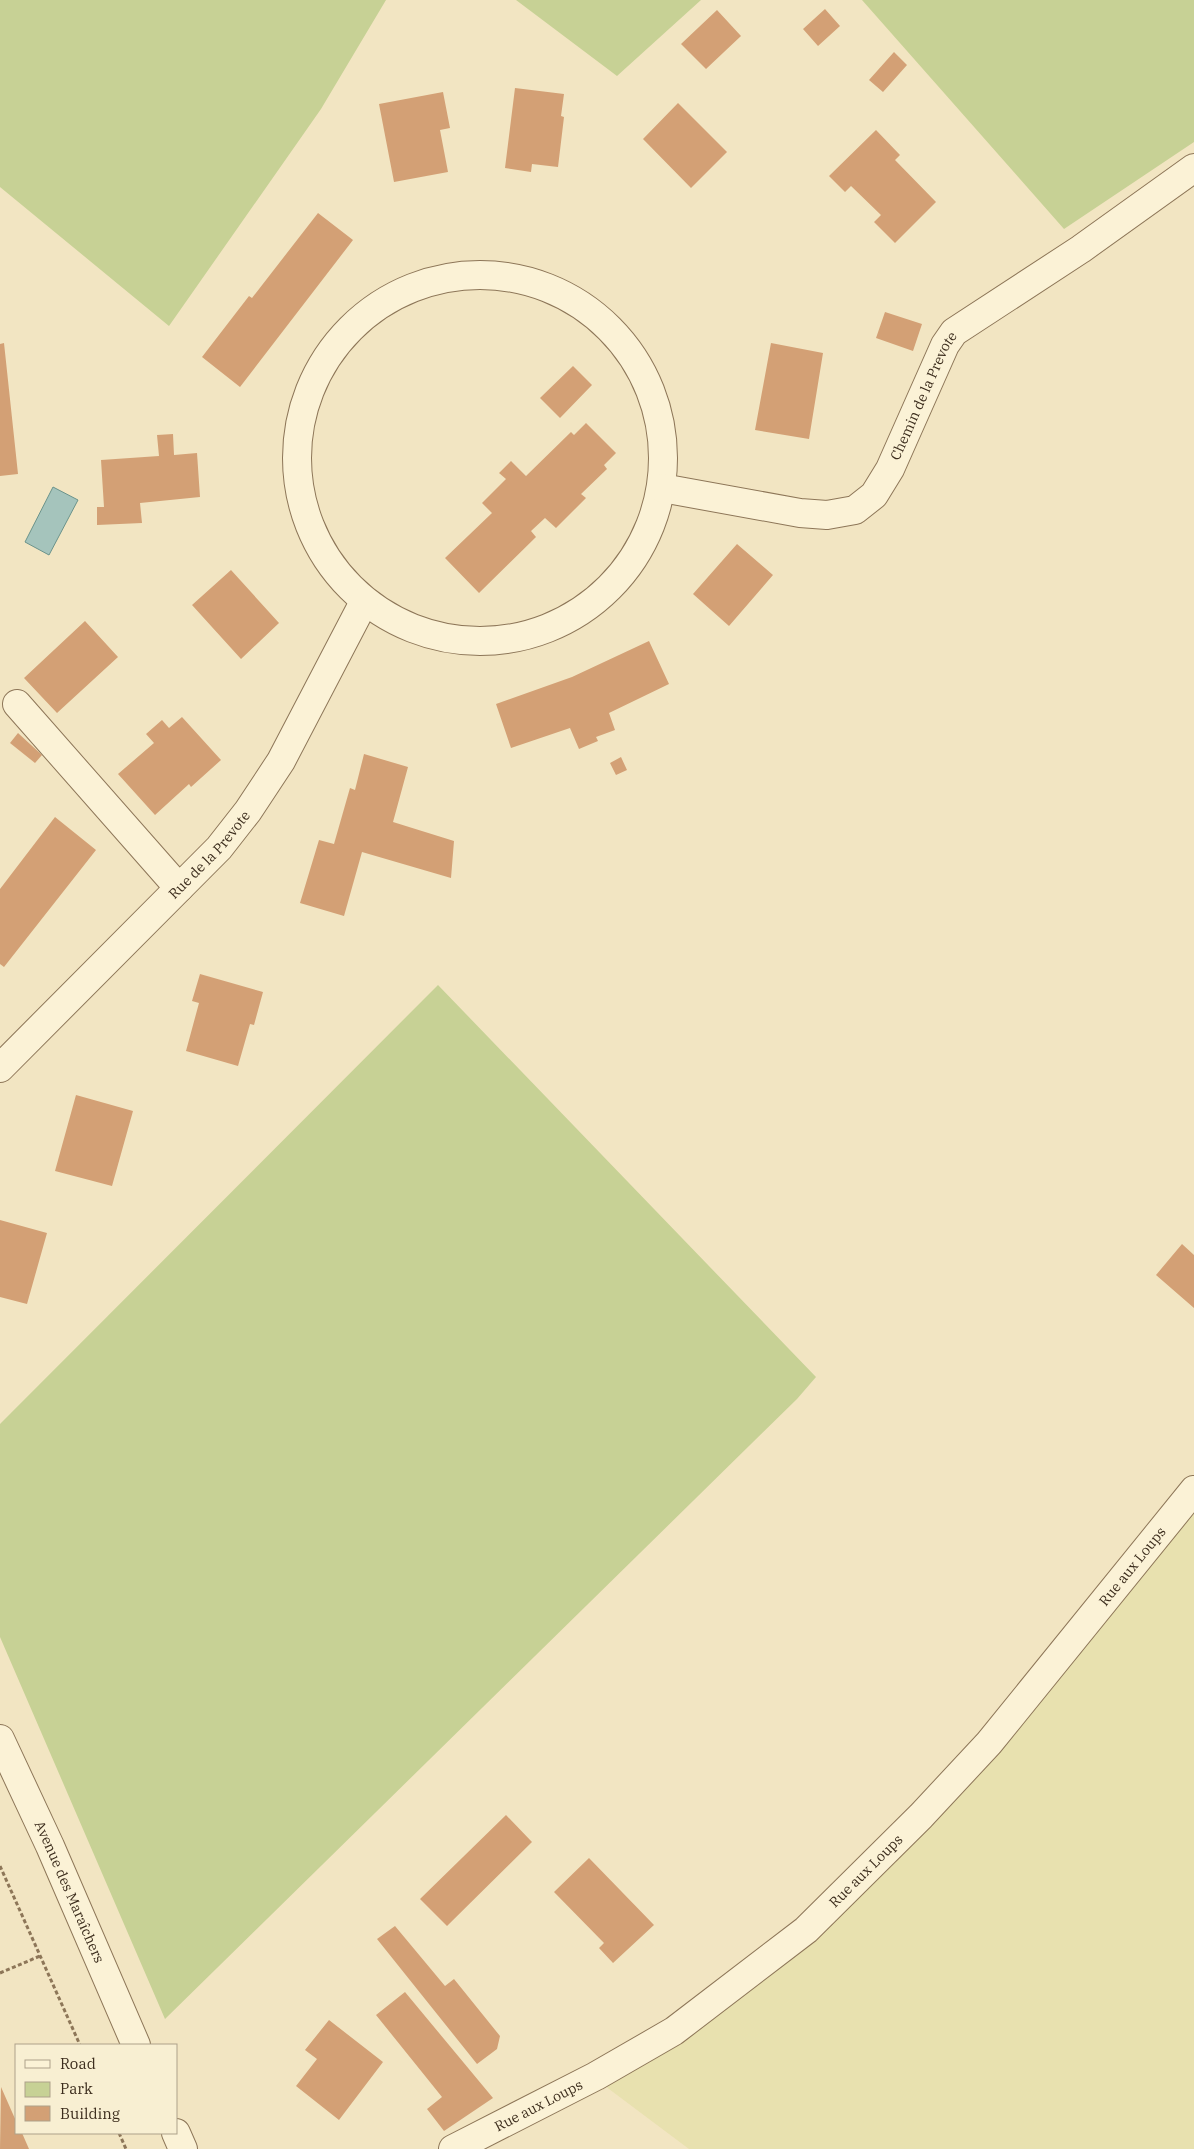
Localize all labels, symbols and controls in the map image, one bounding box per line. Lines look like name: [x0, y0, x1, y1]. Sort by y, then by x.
street label: Chemin de la Prevote: [886, 328, 961, 463]
street label: Rue de la Prevote: [165, 807, 254, 903]
street label: Rue aux Loups: [1095, 1523, 1170, 1609]
street label: Avenue des Maraîchers: [31, 1818, 109, 1966]
street label: Rue aux Loups: [825, 1830, 906, 1911]
legend: [15, 2044, 178, 2134]
text: Road: [60, 2054, 96, 2073]
street label: Rue aux Loups: [491, 2075, 586, 2135]
text: Park: [60, 2079, 93, 2098]
text: Building: [60, 2104, 120, 2123]

